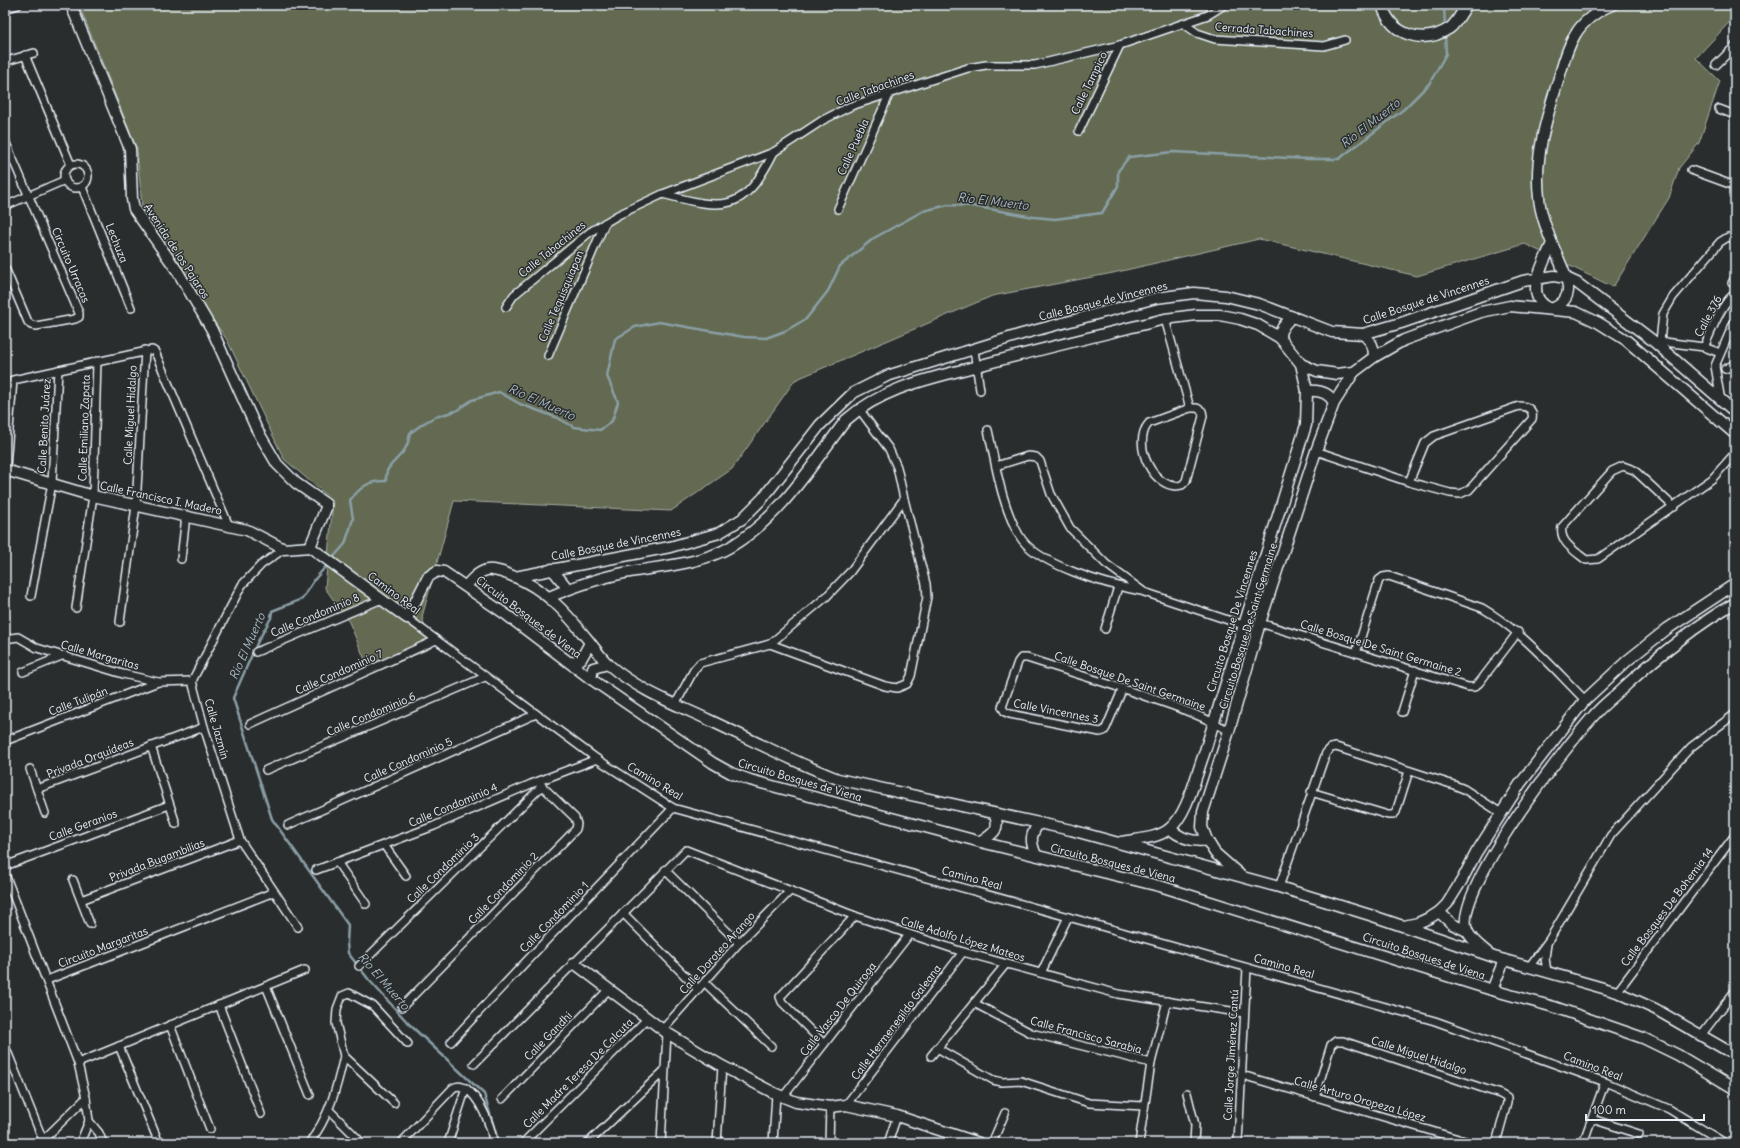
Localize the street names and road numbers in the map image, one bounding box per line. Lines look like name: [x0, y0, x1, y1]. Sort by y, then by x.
street label: Cerrada Tabachines: [1214, 20, 1314, 40]
street label: Calle Tampico: [1068, 49, 1110, 117]
street label: Calle Tabachines: [834, 67, 916, 109]
street label: Calle Puebla: [834, 116, 872, 178]
street label: Avenida de los Pajaros: [141, 201, 213, 301]
street label: Calle Tabachines: [516, 218, 588, 280]
street label: Lechuza: [103, 221, 131, 265]
street label: Circuito Urracas: [49, 225, 93, 305]
street label: Calle Tequisquiapan: [535, 248, 587, 344]
street label: Calle Bosque de Vincennes: [1361, 273, 1491, 327]
street label: Calle Bosque de Vincennes: [1037, 278, 1169, 324]
street label: Calle 376: [1691, 293, 1725, 339]
street label: Calle Miguel Hidalgo: [120, 365, 140, 465]
street label: Calle Emiliano Zapata: [75, 374, 93, 482]
street label: Calle Benito Juárez: [35, 378, 53, 474]
street label: Calle Francisco I. Madero: [99, 478, 223, 518]
street label: Calle Bosque de Vincennes: [550, 525, 682, 563]
street label: Circuito Bosque De Saint Germaine: [1216, 541, 1280, 711]
street label: Circuito Bosque De Vincennes: [1204, 548, 1260, 694]
street label: Camino Real: [365, 569, 423, 617]
street label: Circuito Bosques de Viena: [474, 573, 584, 661]
street label: Calle Condominio 8: [268, 590, 362, 640]
street label: Calle Bosque De Saint Germaine 2: [1299, 617, 1463, 679]
street label: Calle Margaritas: [59, 637, 141, 673]
street label: Calle Condominio 7: [293, 646, 386, 698]
street label: Calle Bosque De Saint Germaine: [1052, 648, 1208, 714]
street label: Calle Tulipán: [46, 683, 110, 719]
street label: Calle Condominio 6: [324, 689, 418, 739]
street label: Calle Vincennes 3: [1012, 696, 1100, 726]
street label: Calle Jazmín: [202, 697, 232, 761]
street label: Calle Condominio 5: [362, 734, 454, 786]
street label: Privada Orquídeas: [45, 735, 135, 781]
street label: Circuito Bosques de Viena: [736, 756, 864, 804]
street label: Camino Real: [625, 759, 685, 803]
street label: Calle Condominio 4: [406, 780, 500, 830]
street label: Calle Geranios: [47, 806, 119, 844]
street label: Calle Condominio 3: [404, 830, 482, 906]
street label: Privada Bugambilias: [107, 835, 207, 885]
street label: Circuito Bosques de Viena: [1049, 841, 1177, 885]
street label: Calle Bosques De Bohemia 14: [1618, 845, 1716, 969]
street label: Calle Condominio 2: [465, 849, 541, 927]
street label: Camino Real: [940, 863, 1004, 893]
street label: Calle Condominio 1: [517, 879, 591, 955]
street label: Calle Doroteo Arango: [676, 909, 758, 997]
street label: Calle Adolfo López Mateos: [899, 913, 1027, 965]
street label: Circuito Margaritas: [56, 923, 150, 971]
street label: Circuito Bosques de Viena: [1361, 930, 1487, 982]
street label: Camino Real: [1252, 951, 1316, 981]
street label: Calle Vasco De Quiroga: [797, 959, 879, 1059]
street label: Calle Hermenegildo Galeana: [848, 962, 944, 1082]
street label: Calle Jorge Jiménez Cantú: [1221, 988, 1241, 1121]
street label: Calle Gandhi: [521, 1009, 575, 1063]
street label: Calle Francisco Sarabia: [1029, 1013, 1143, 1057]
street label: Calle Madre Teresa De Calcuta: [520, 1015, 636, 1131]
street label: Calle Miguel Hidalgo: [1369, 1033, 1469, 1077]
street label: Camino Real: [1561, 1048, 1625, 1084]
street label: Calle Arturo Oropeza López: [1292, 1073, 1428, 1125]

